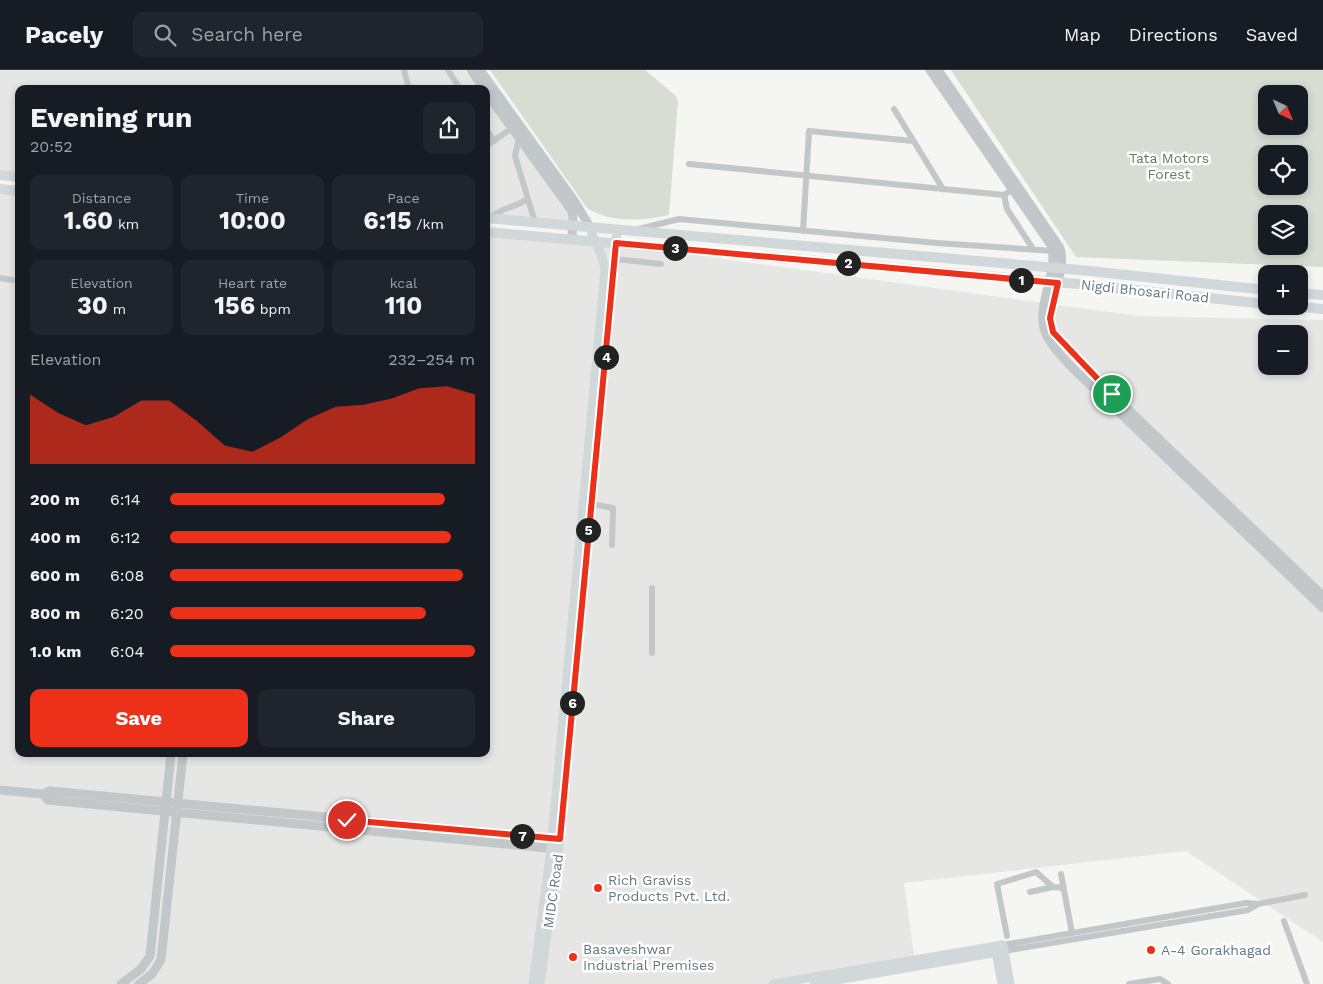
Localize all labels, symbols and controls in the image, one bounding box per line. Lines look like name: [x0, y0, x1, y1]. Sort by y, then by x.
search box: [133, 12, 483, 57]
text: Pacely: [25, 21, 103, 49]
icon: search: [151, 21, 179, 49]
text: Search here: [191, 23, 303, 46]
text: Map: [1064, 24, 1101, 45]
text: Directions: [1129, 24, 1218, 45]
text: Saved: [1246, 24, 1298, 45]
north arrow: [1258, 85, 1308, 135]
map controls: [1258, 85, 1308, 375]
text: Evening run: [30, 101, 192, 134]
button: share: [423, 102, 475, 154]
text: 20:52: [30, 137, 73, 156]
button: locate: [1258, 145, 1308, 195]
park label: Tata Motors Forest: [1129, 150, 1209, 182]
text: Distance: [72, 190, 131, 206]
text: Time: [236, 190, 269, 206]
text: Pace: [387, 190, 420, 206]
button: layers: [1258, 205, 1308, 255]
text: 1.60: [64, 206, 113, 235]
text: 10:00: [219, 206, 286, 235]
text: 6:15: [363, 206, 412, 235]
text: km: [113, 216, 139, 232]
text: /km: [412, 216, 444, 232]
pin: 3: [662, 236, 688, 260]
text: 3: [671, 240, 680, 256]
pin: 2: [836, 250, 860, 276]
text: 2: [844, 255, 853, 271]
button: +: [1258, 265, 1308, 315]
pin: 1: [1008, 268, 1034, 292]
text: 1: [1018, 272, 1025, 288]
text: Elevation: [70, 275, 133, 291]
text: Heart rate: [218, 275, 287, 291]
text: kcal: [390, 275, 417, 291]
street label: Nigdi Bhosari Road: [1080, 276, 1210, 306]
text: 30: [77, 291, 108, 320]
text: 156: [214, 291, 255, 320]
text: 110: [385, 291, 422, 320]
text: m: [108, 301, 126, 317]
text: bpm: [255, 301, 291, 317]
button: −: [1258, 325, 1308, 375]
pin: 4: [594, 344, 618, 370]
text: 4: [602, 349, 611, 365]
text: Elevation: [30, 350, 101, 369]
text: 232–254 m: [388, 350, 475, 369]
pin: [1091, 373, 1133, 415]
icon: arrive: [1098, 380, 1126, 408]
text: 200 m: [30, 490, 80, 509]
text: 6:14: [110, 490, 140, 509]
pin: 5: [576, 518, 600, 542]
text: 5: [584, 522, 593, 538]
text: 400 m: [30, 528, 81, 547]
text: 6:12: [110, 528, 140, 547]
text: 600 m: [30, 566, 80, 585]
text: 6:08: [110, 566, 144, 585]
text: 800 m: [30, 604, 80, 623]
text: 6:20: [110, 604, 144, 623]
text: 1.0 km: [30, 642, 81, 661]
text: 6:04: [110, 642, 144, 661]
button: Save: [30, 689, 248, 747]
button: Share: [258, 689, 475, 747]
pin: 6: [560, 690, 584, 716]
text: 6: [568, 695, 577, 711]
pin: [326, 799, 368, 841]
icon: check: [333, 806, 361, 834]
pin: 7: [510, 824, 534, 848]
text: 7: [518, 828, 527, 844]
street label: MIDC Road: [540, 853, 566, 929]
place label: Rich Graviss Products Pvt. Ltd.: [608, 872, 730, 904]
marker: Rich Graviss Products Pvt. Ltd.: [592, 882, 604, 894]
place label: Basaveshwar Industrial Premises: [583, 941, 714, 973]
place label: A-4 Gorakhagad: [1161, 942, 1271, 958]
marker: A-4 Gorakhagad: [1145, 944, 1157, 956]
marker: Basaveshwar Industrial Premises: [567, 951, 579, 963]

